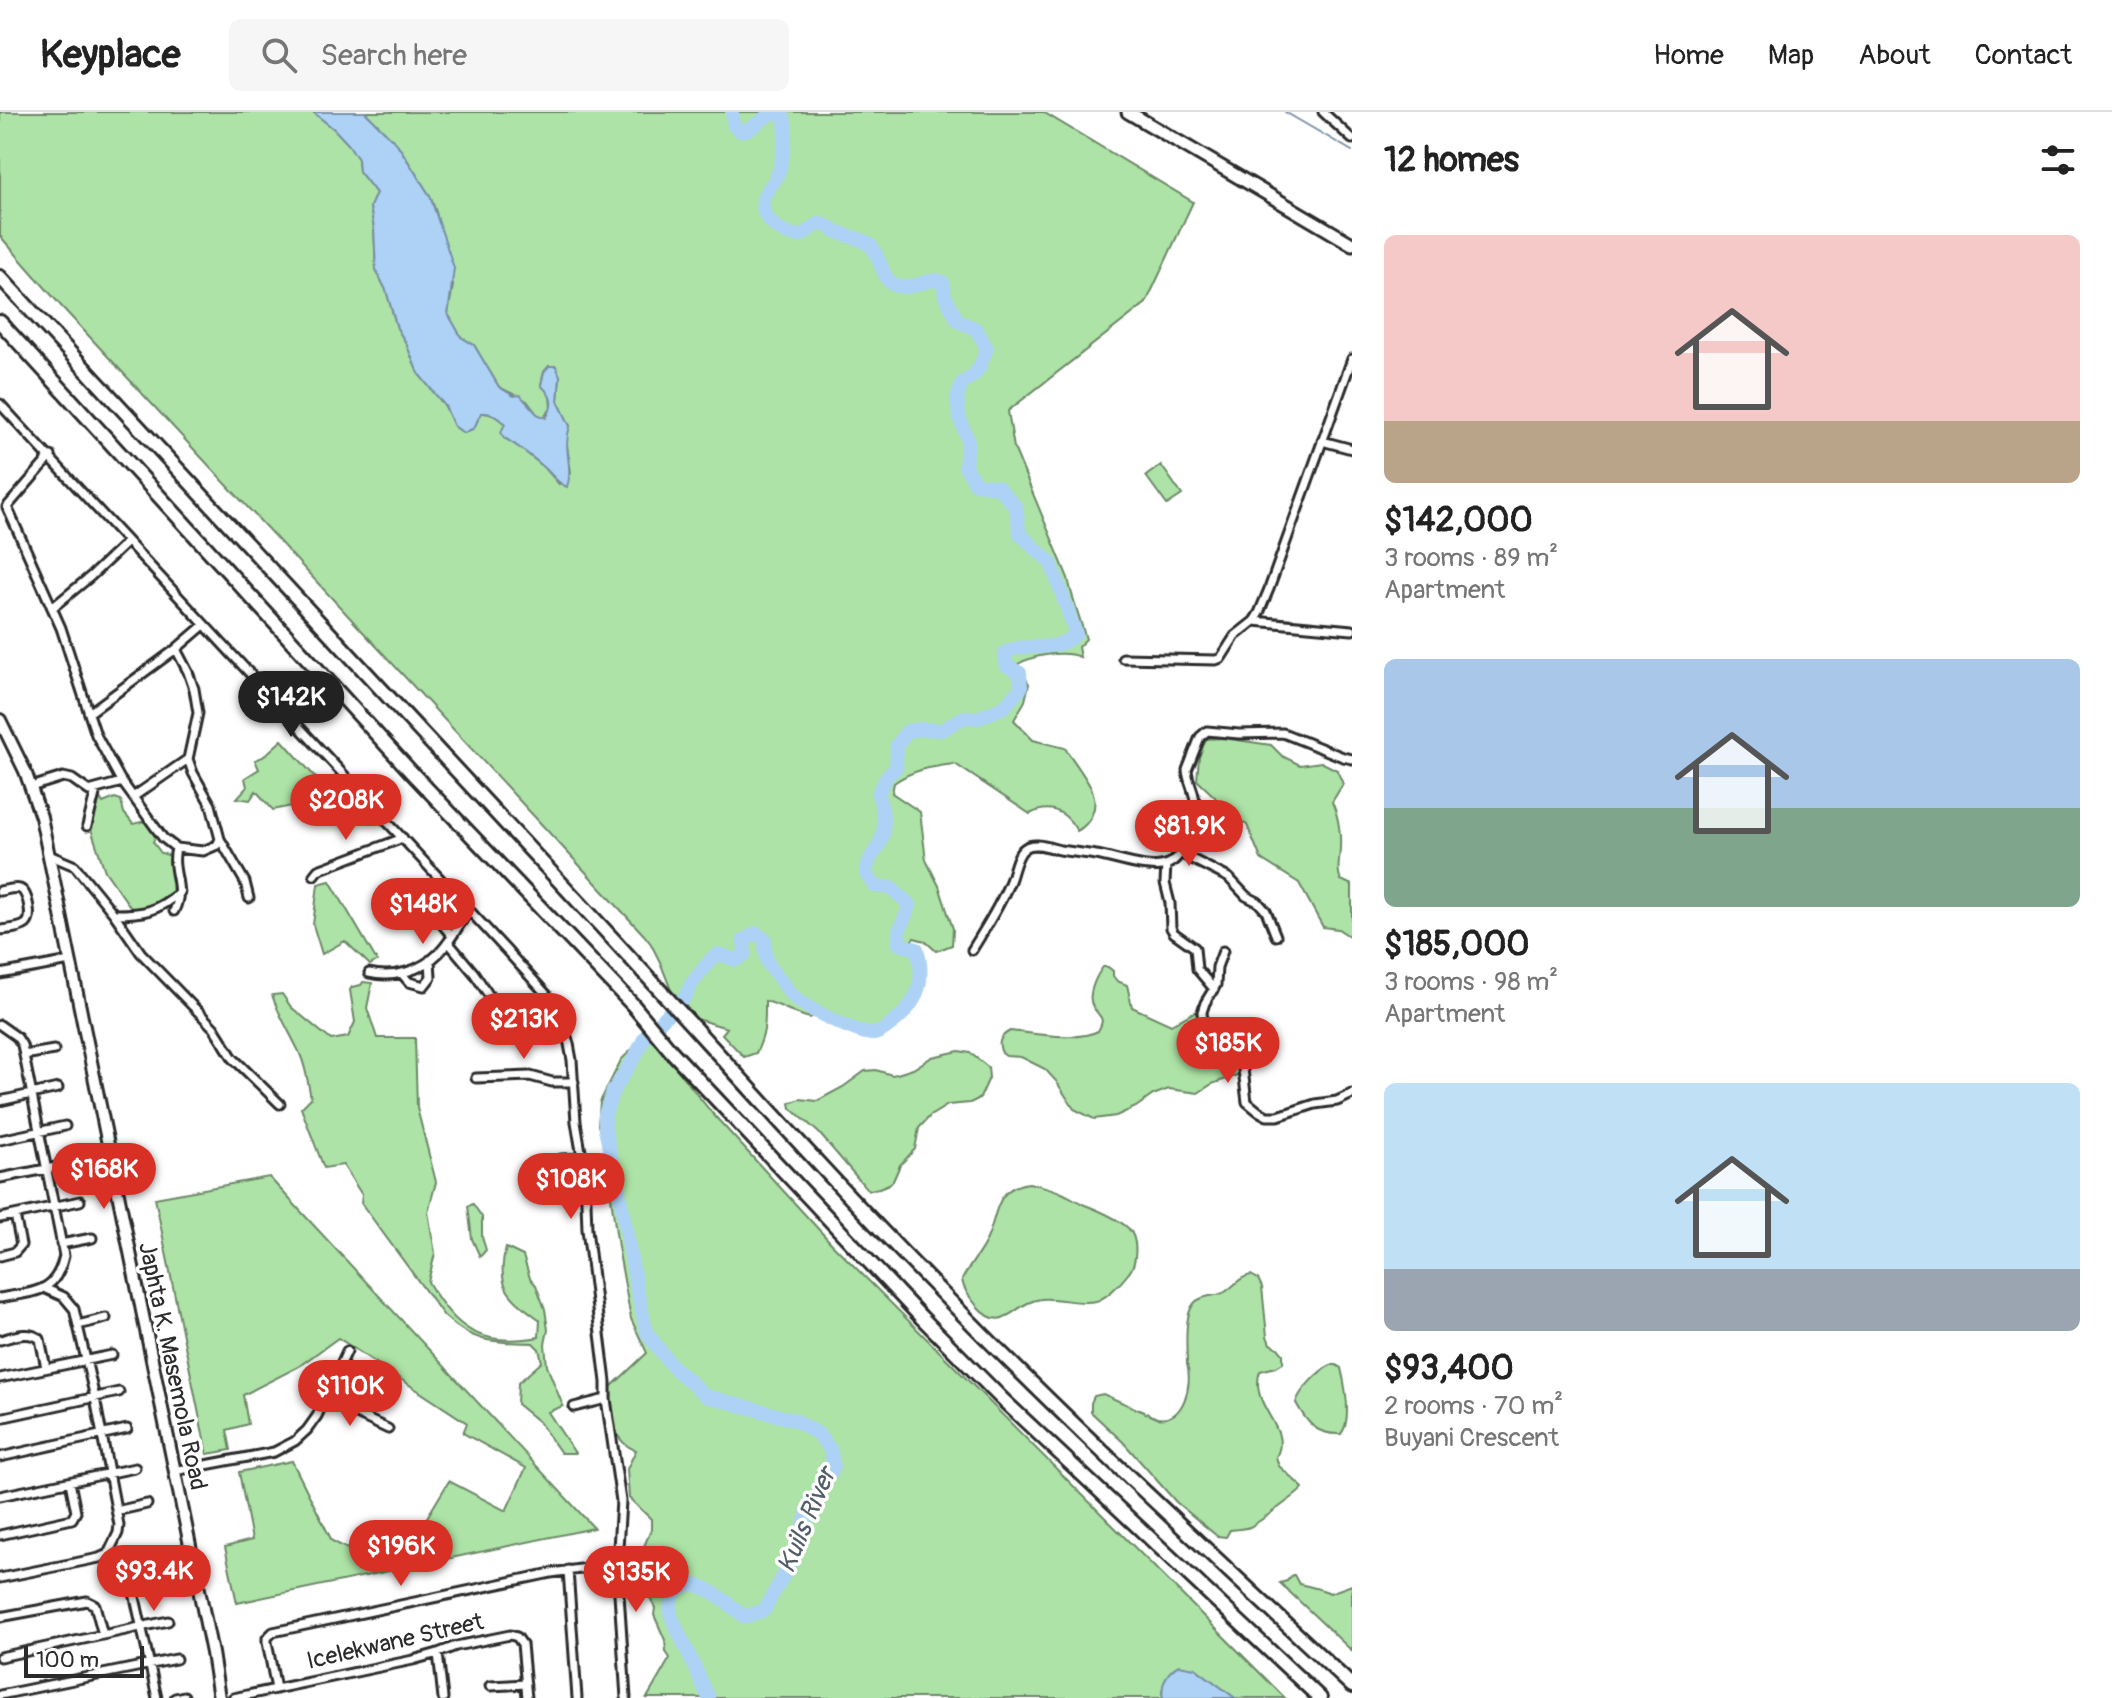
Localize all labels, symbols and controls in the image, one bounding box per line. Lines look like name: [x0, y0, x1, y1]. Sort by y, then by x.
search box: [229, 19, 789, 91]
text: Keyplace: [40, 31, 181, 79]
icon: search: [257, 33, 301, 77]
text: Search here: [321, 37, 467, 74]
text: Home: [1653, 38, 1724, 73]
text: Map: [1768, 38, 1814, 73]
text: About: [1858, 38, 1931, 73]
text: Contact: [1975, 38, 2072, 73]
icon: filters: [2036, 138, 2080, 182]
text: 12 homes: [1384, 139, 1519, 182]
icon: home: [1660, 287, 1804, 431]
text: $142,000: [1384, 499, 1533, 542]
text: 3 rooms · 89 m²: [1384, 542, 1558, 574]
text: Apartment: [1384, 574, 1505, 606]
pin: $142K: [235, 671, 347, 739]
text: $142K: [256, 681, 326, 713]
icon: home: [1660, 711, 1804, 855]
pin: $208K: [290, 774, 402, 842]
text: $208K: [308, 784, 384, 816]
pin: $81.9K: [1124, 800, 1254, 868]
text: $81.9K: [1153, 810, 1225, 842]
pin: $148K: [367, 878, 479, 946]
text: $148K: [389, 888, 457, 920]
text: $185,000: [1384, 923, 1530, 966]
text: 3 rooms · 98 m²: [1384, 966, 1558, 998]
pin: $213K: [468, 993, 580, 1061]
text: Apartment: [1384, 998, 1505, 1030]
text: $213K: [490, 1003, 558, 1035]
pin: $185K: [1172, 1017, 1284, 1085]
text: $185K: [1194, 1027, 1262, 1059]
icon: home: [1660, 1135, 1804, 1279]
pin: $168K: [48, 1143, 160, 1211]
text: $168K: [70, 1153, 138, 1185]
pin: $108K: [515, 1153, 627, 1221]
text: $108K: [536, 1163, 606, 1195]
street label: Japhta K. Masemola Road: [132, 1239, 213, 1493]
text: $93,400: [1384, 1347, 1514, 1390]
pin: $110K: [294, 1360, 406, 1428]
text: $110K: [316, 1370, 384, 1402]
text: 2 rooms · 70 m²: [1384, 1390, 1563, 1422]
text: Buyani Crescent: [1384, 1422, 1559, 1454]
water label: Kuils River: [770, 1460, 845, 1578]
pin: $196K: [345, 1520, 457, 1588]
text: $196K: [367, 1530, 435, 1562]
pin: $93.4K: [89, 1545, 219, 1613]
pin: $135K: [580, 1546, 692, 1614]
text: $93.4K: [115, 1555, 193, 1587]
text: $135K: [602, 1556, 670, 1588]
street label: Icelekwane Street: [304, 1607, 487, 1676]
scale bar: [24, 1642, 144, 1678]
text: 100 m: [36, 1646, 99, 1674]

